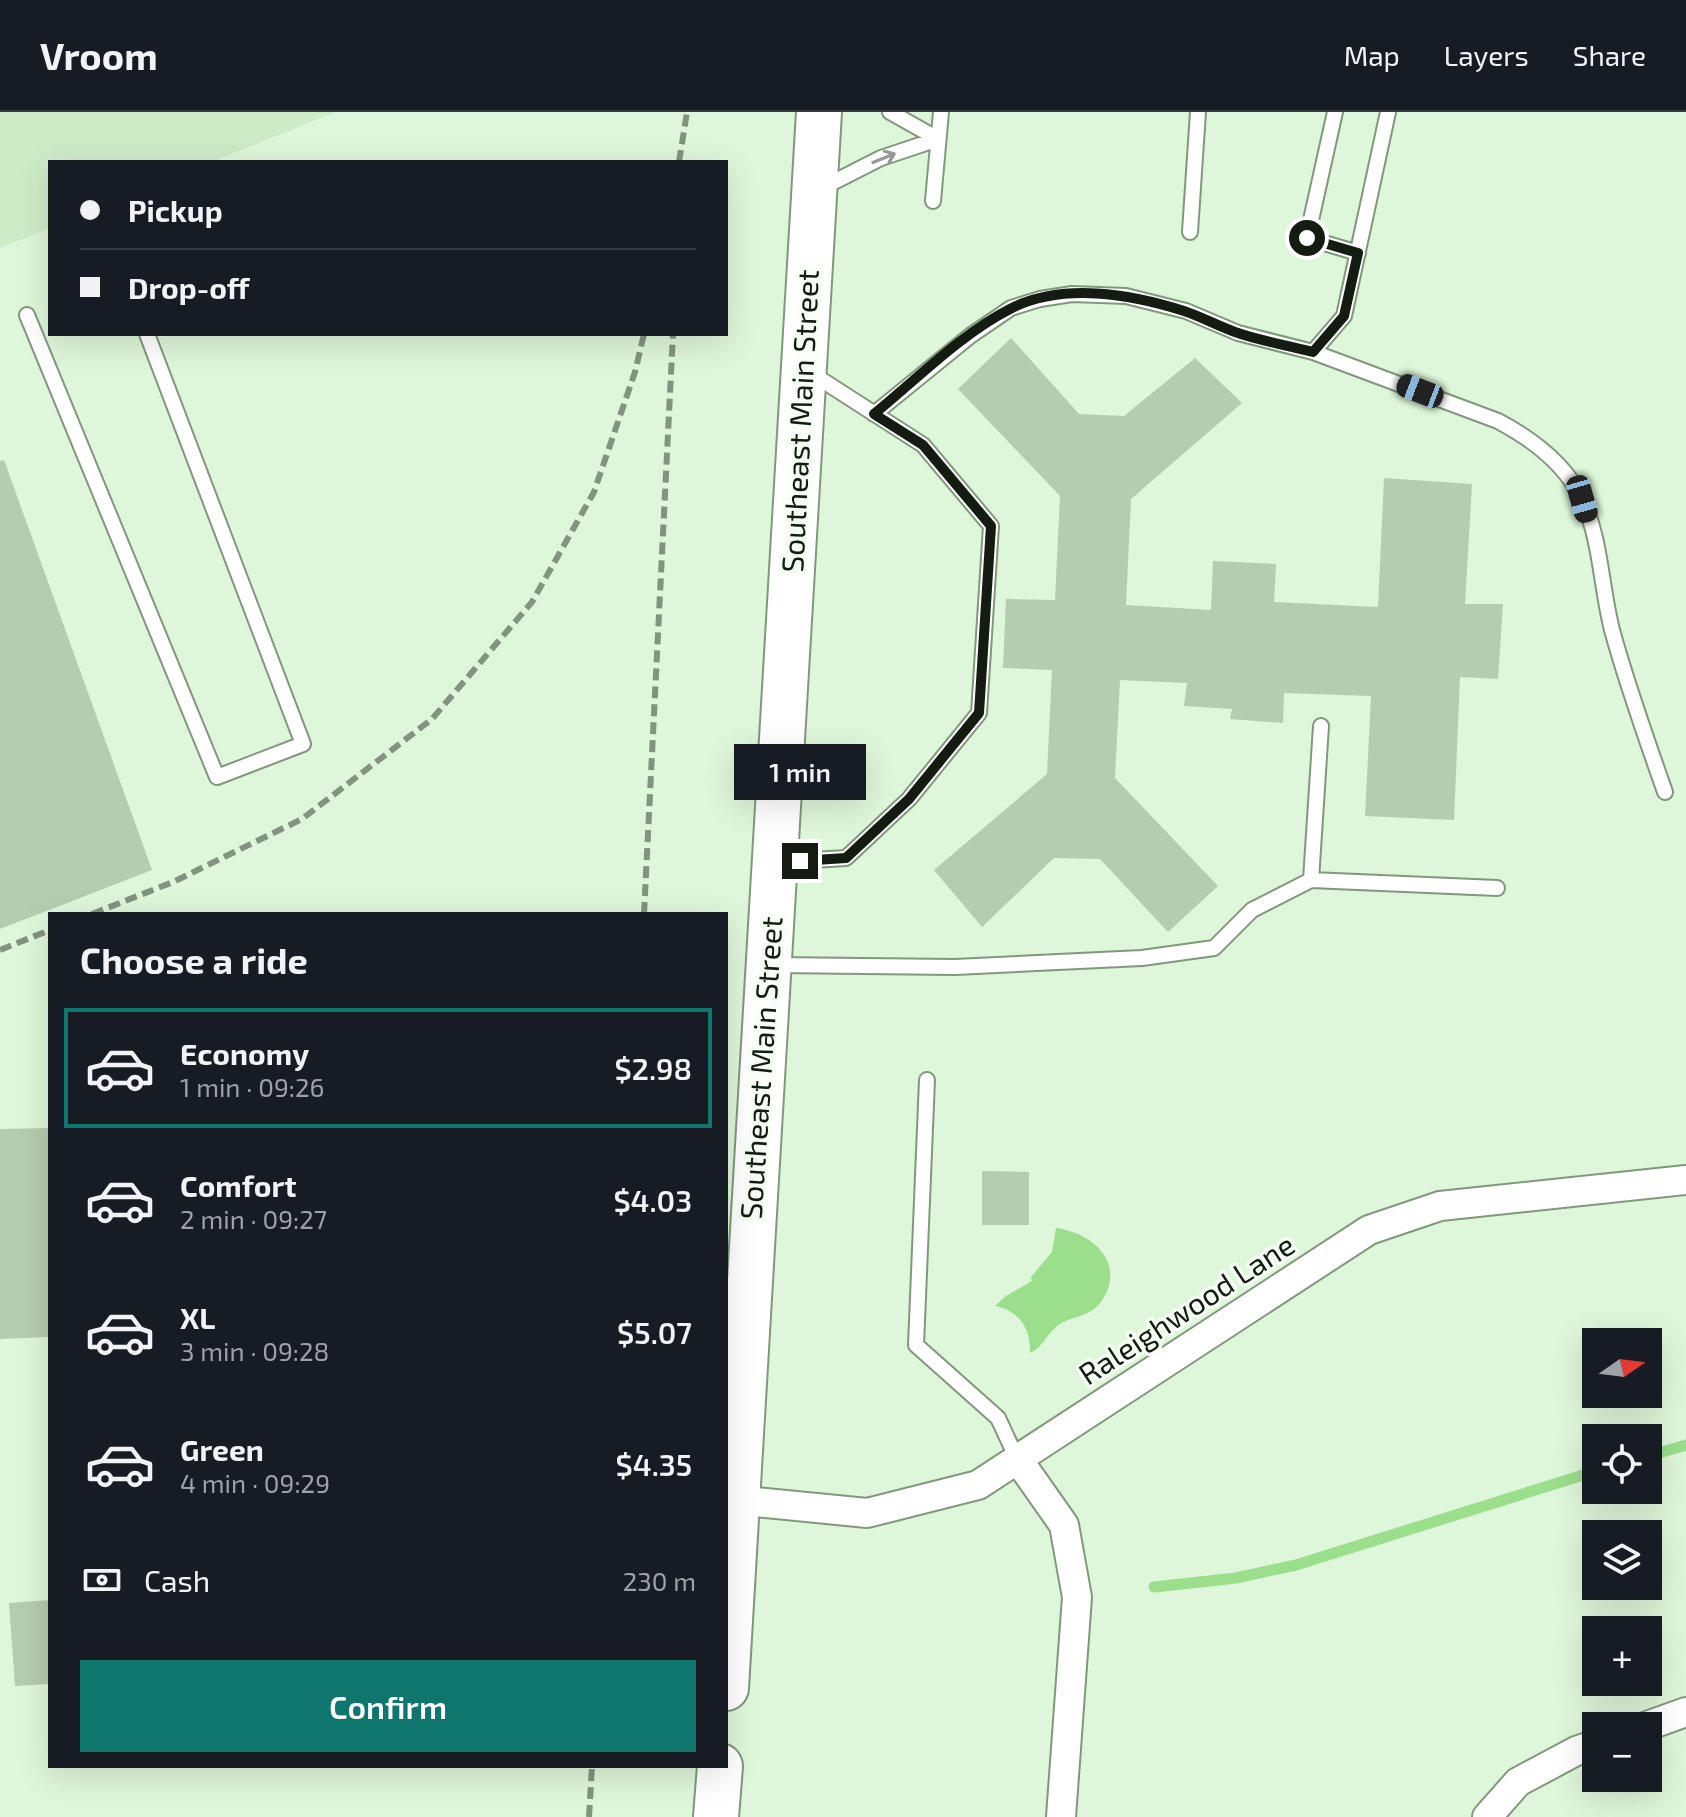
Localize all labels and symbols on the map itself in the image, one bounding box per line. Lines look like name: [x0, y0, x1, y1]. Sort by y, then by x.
one-way arrow: [871, 150, 896, 164]
route start: [1289, 220, 1325, 256]
street label: Southeast Main Street: [773, 268, 825, 573]
car: [1393, 371, 1447, 411]
car: [1564, 473, 1600, 525]
callout: 1 min: [734, 745, 866, 801]
route end: [782, 843, 818, 879]
street label: Southeast Main Street: [731, 915, 789, 1220]
street label: Raleighwood Lane: [1071, 1225, 1300, 1391]
north arrow: [1582, 1328, 1662, 1408]

